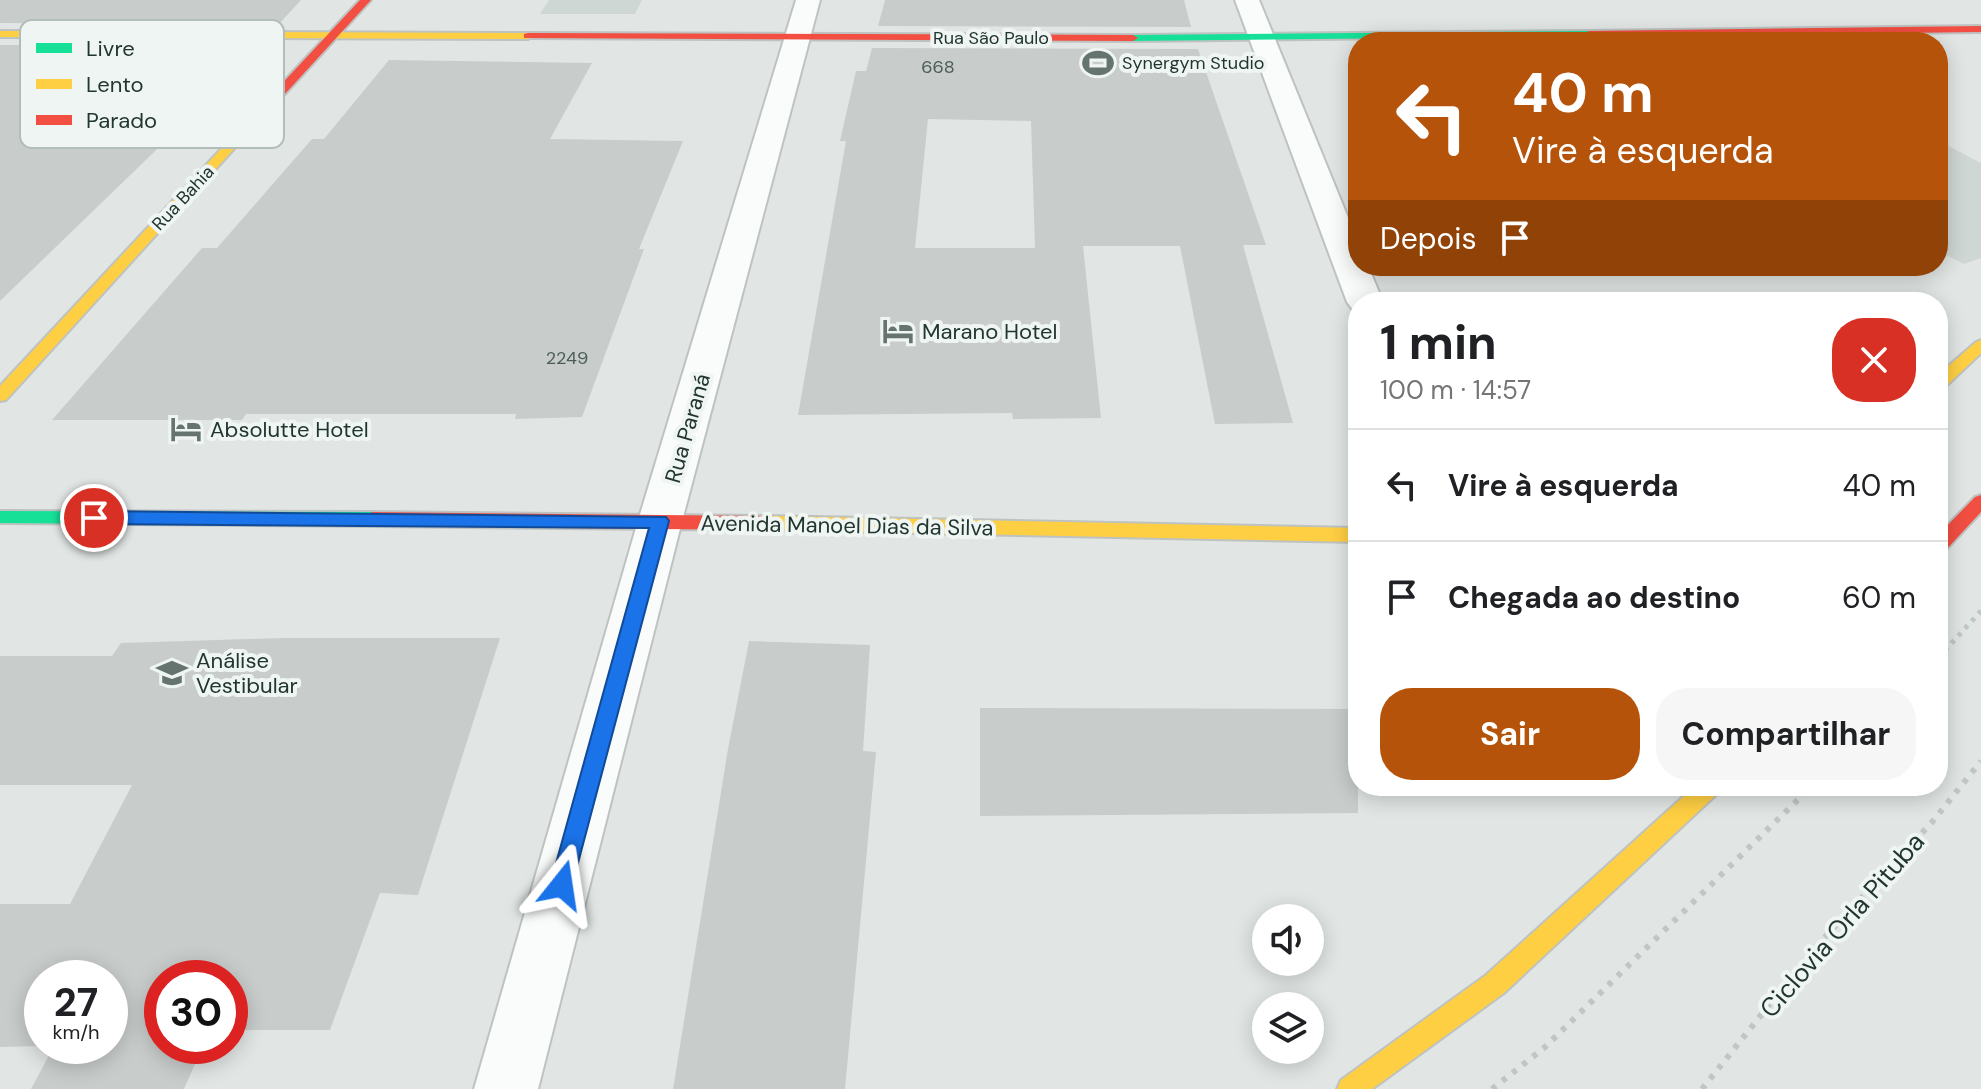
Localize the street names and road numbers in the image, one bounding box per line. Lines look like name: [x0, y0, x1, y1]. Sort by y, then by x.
street label: Rua São Paulo: [933, 26, 1049, 50]
street label: Rua Bahia: [147, 160, 219, 236]
street label: Rua Paraná: [658, 370, 717, 486]
street label: Avenida Manoel Dias da Silva: [700, 508, 994, 543]
street label: Ciclovia Orla Pituba: [1752, 825, 1932, 1025]

